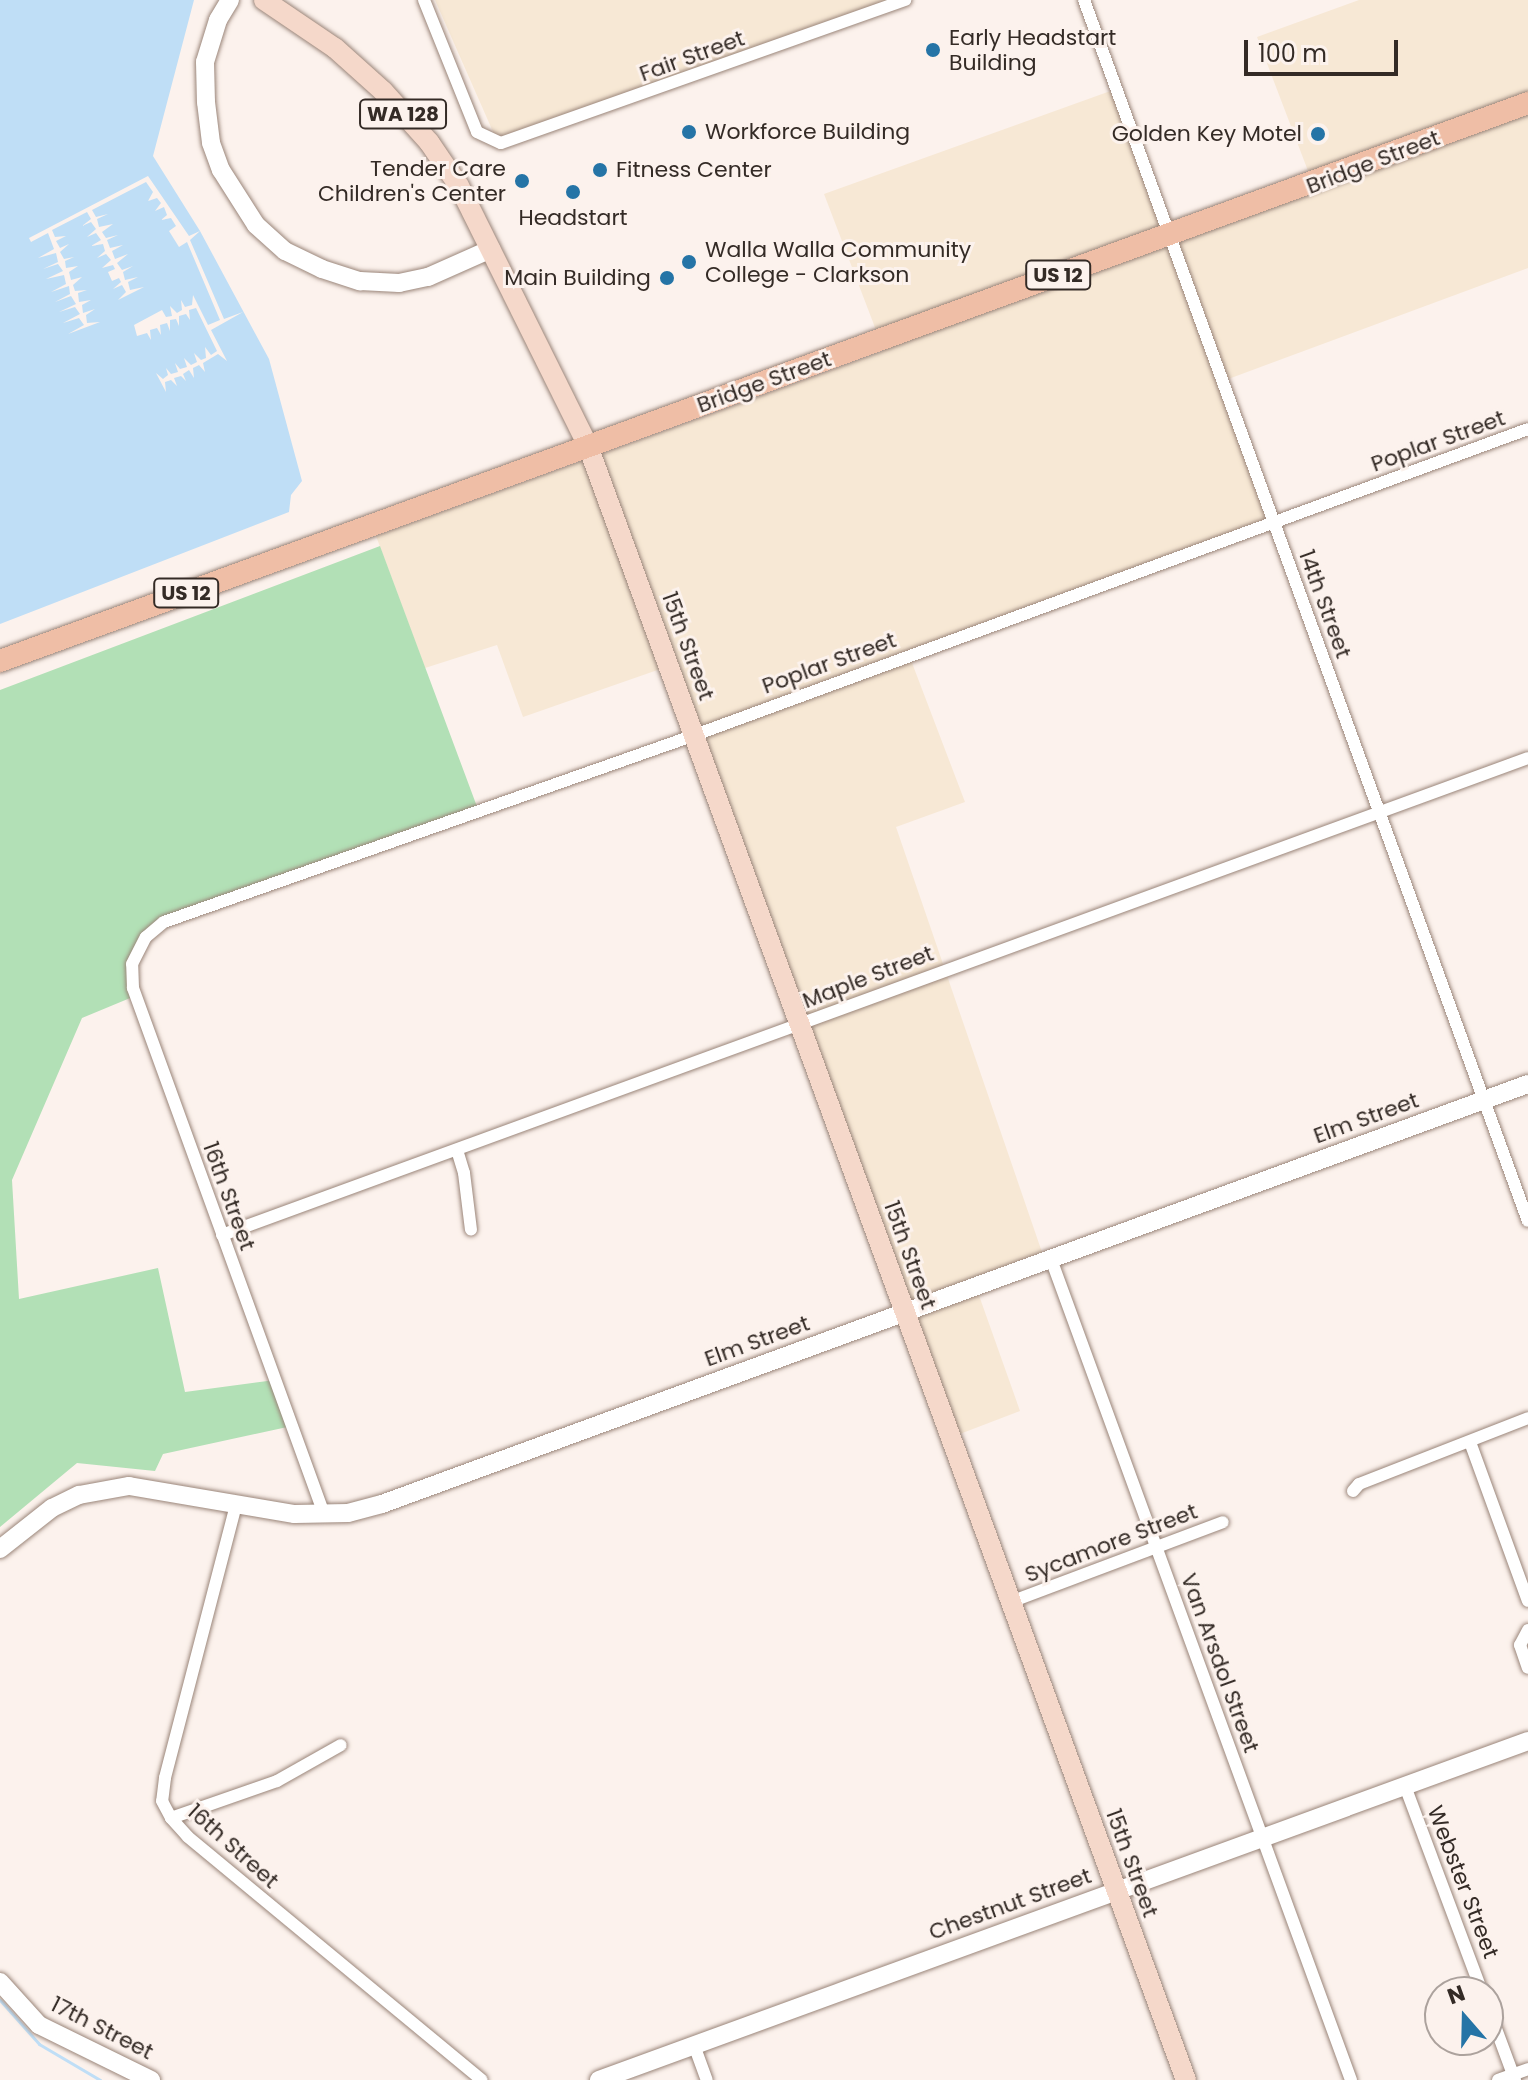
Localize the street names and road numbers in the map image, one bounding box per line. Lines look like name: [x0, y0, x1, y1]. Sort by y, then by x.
street label: Fair Street: [636, 25, 748, 87]
road number: WA 128: [359, 98, 447, 130]
street label: Bridge Street: [1303, 124, 1443, 200]
road number: US 12: [1024, 259, 1092, 291]
street label: Bridge Street: [693, 346, 835, 418]
street label: Poplar Street: [1367, 405, 1509, 477]
street label: 14th Street: [1293, 546, 1357, 662]
road number: US 12: [152, 577, 220, 609]
street label: 15th Street: [656, 588, 720, 704]
street label: Poplar Street: [758, 627, 900, 699]
street label: Maple Street: [799, 940, 937, 1014]
street label: Elm Street: [1310, 1087, 1422, 1149]
street label: 16th Street: [197, 1138, 261, 1254]
street label: 15th Street: [878, 1197, 942, 1313]
street label: Elm Street: [701, 1310, 813, 1372]
street label: Sycamore Street: [1021, 1498, 1201, 1588]
street label: Van Arsdol Street: [1175, 1570, 1265, 1756]
street label: 16th Street: [182, 1798, 284, 1894]
street label: Webster Street: [1422, 1802, 1504, 1962]
street label: 15th Street: [1100, 1805, 1164, 1921]
street label: Chestnut Street: [925, 1862, 1095, 1946]
street label: 17th Street: [46, 1991, 158, 2065]

